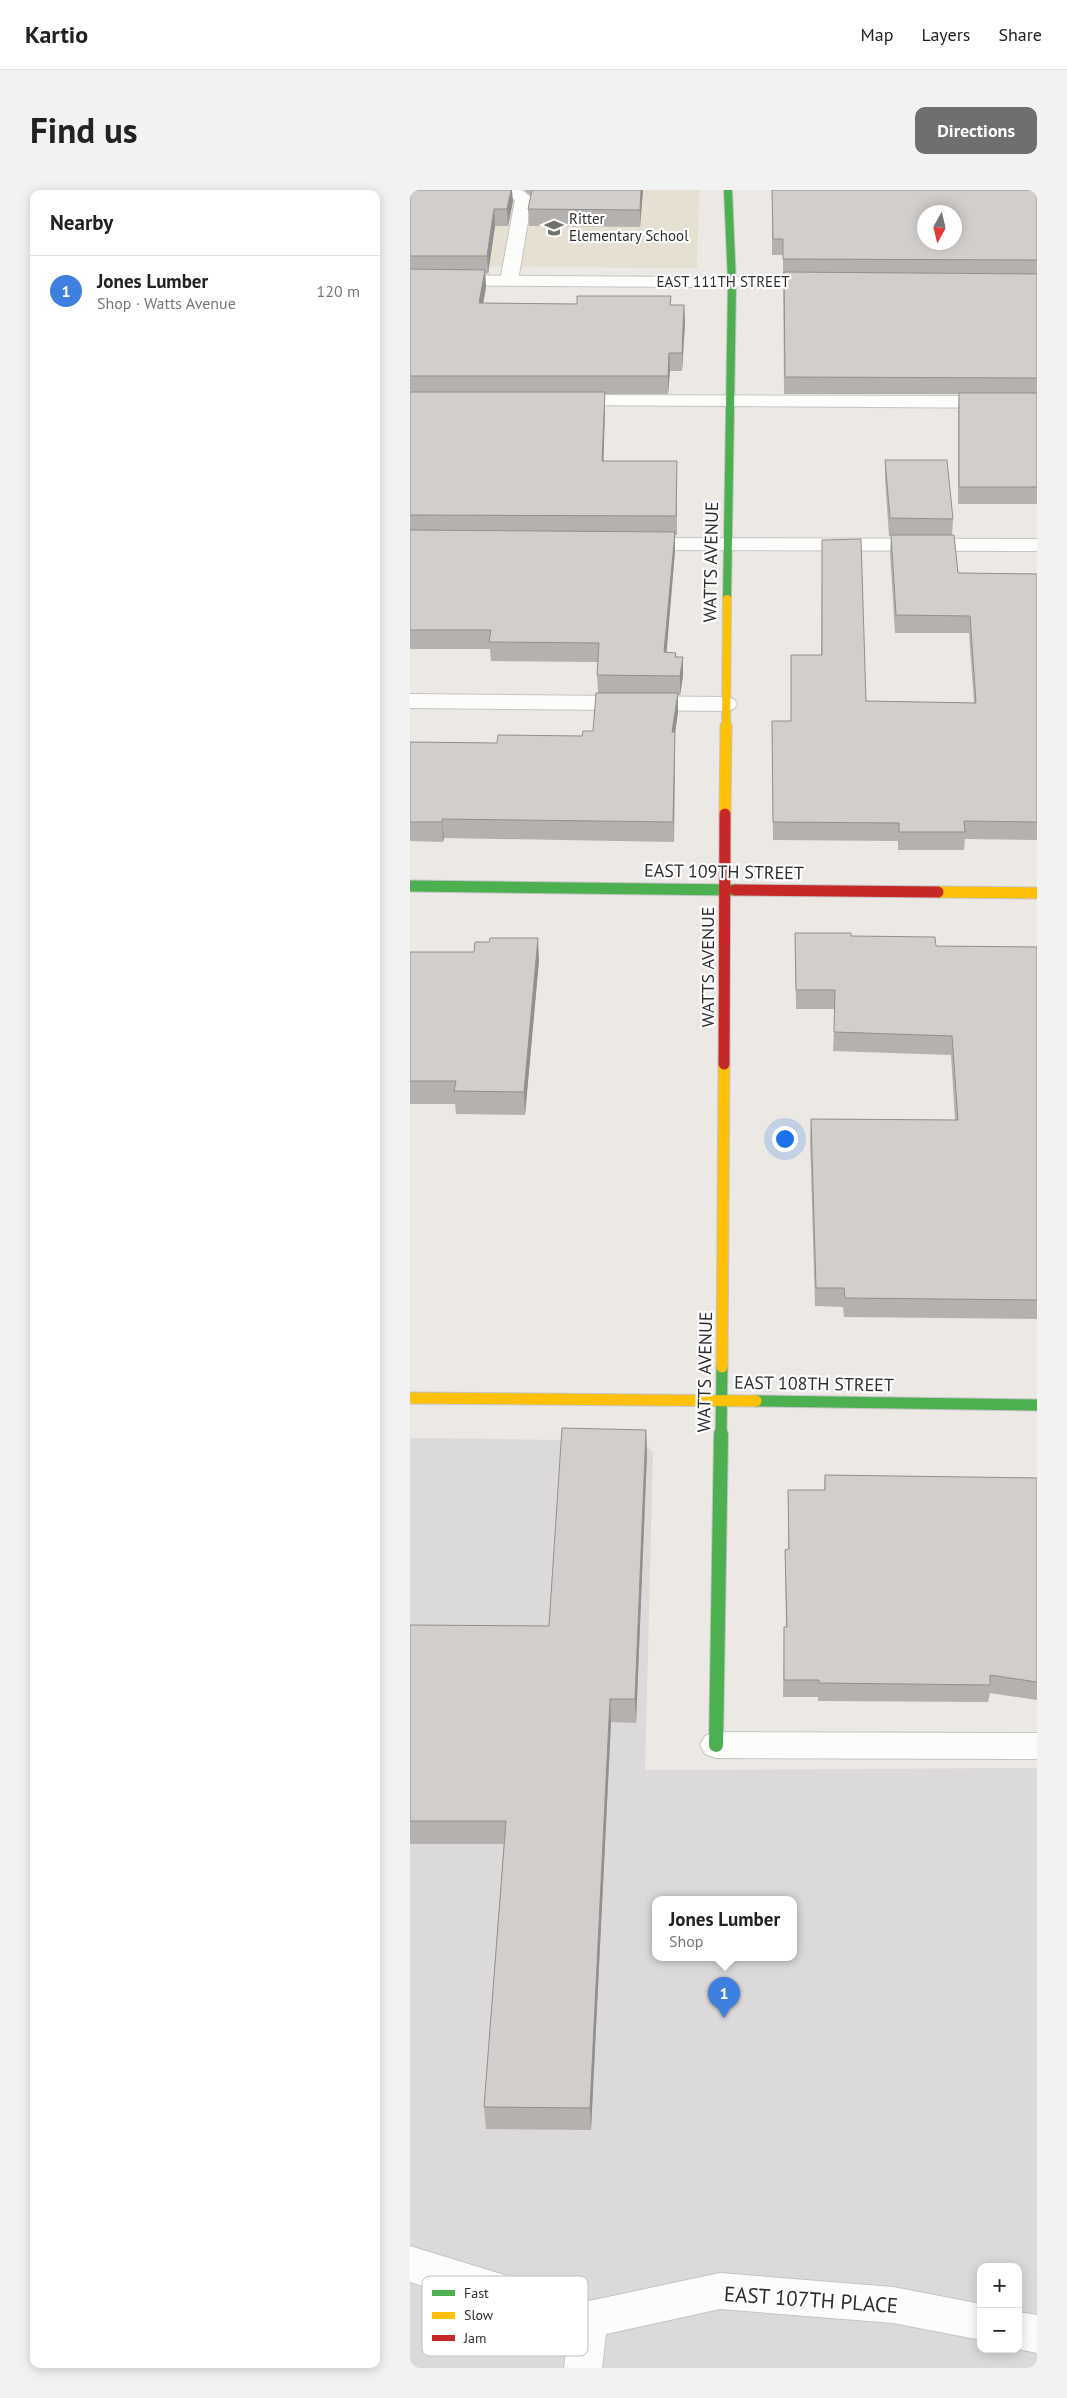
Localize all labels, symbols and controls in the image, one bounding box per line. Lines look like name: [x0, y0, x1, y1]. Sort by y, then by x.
text: Kartio: [25, 19, 88, 50]
text: Map: [861, 23, 893, 46]
text: Layers: [921, 23, 970, 46]
text: Share: [998, 23, 1042, 46]
text: Find us: [30, 107, 138, 153]
button: Directions: [915, 107, 1037, 154]
north arrow: [917, 205, 962, 250]
text: Nearby: [50, 209, 113, 236]
place label: Ritter Elementary School: [569, 209, 689, 245]
school or university icon: Ritter Elementary School: [543, 217, 565, 239]
text: Jones Lumber: [97, 269, 208, 293]
street label: EAST 111TH STREET: [656, 272, 790, 291]
text: 1: [61, 281, 71, 301]
text: 120 m: [317, 281, 360, 301]
text: Shop · Watts Avenue: [97, 293, 236, 313]
street label: WATTS AVENUE: [698, 501, 723, 623]
street label: EAST 109TH STREET: [644, 859, 804, 884]
street label: WATTS AVENUE: [696, 907, 719, 1027]
your location: [772, 1126, 798, 1152]
street label: WATTS AVENUE: [692, 1311, 717, 1433]
street label: EAST 108TH STREET: [734, 1371, 894, 1396]
popup: [652, 1896, 797, 1961]
text: Jones Lumber: [669, 1907, 780, 1931]
text: Shop: [669, 1931, 703, 1951]
pin: 1: [708, 1977, 740, 2018]
map controls: [977, 2263, 1022, 2353]
button: +: [977, 2263, 1022, 2308]
legend: [422, 2276, 588, 2356]
street label: EAST 107TH PLACE: [723, 2280, 899, 2319]
text: Fast: [464, 2284, 489, 2302]
text: Slow: [464, 2306, 494, 2324]
button: −: [977, 2308, 1022, 2353]
text: Jam: [463, 2329, 486, 2347]

